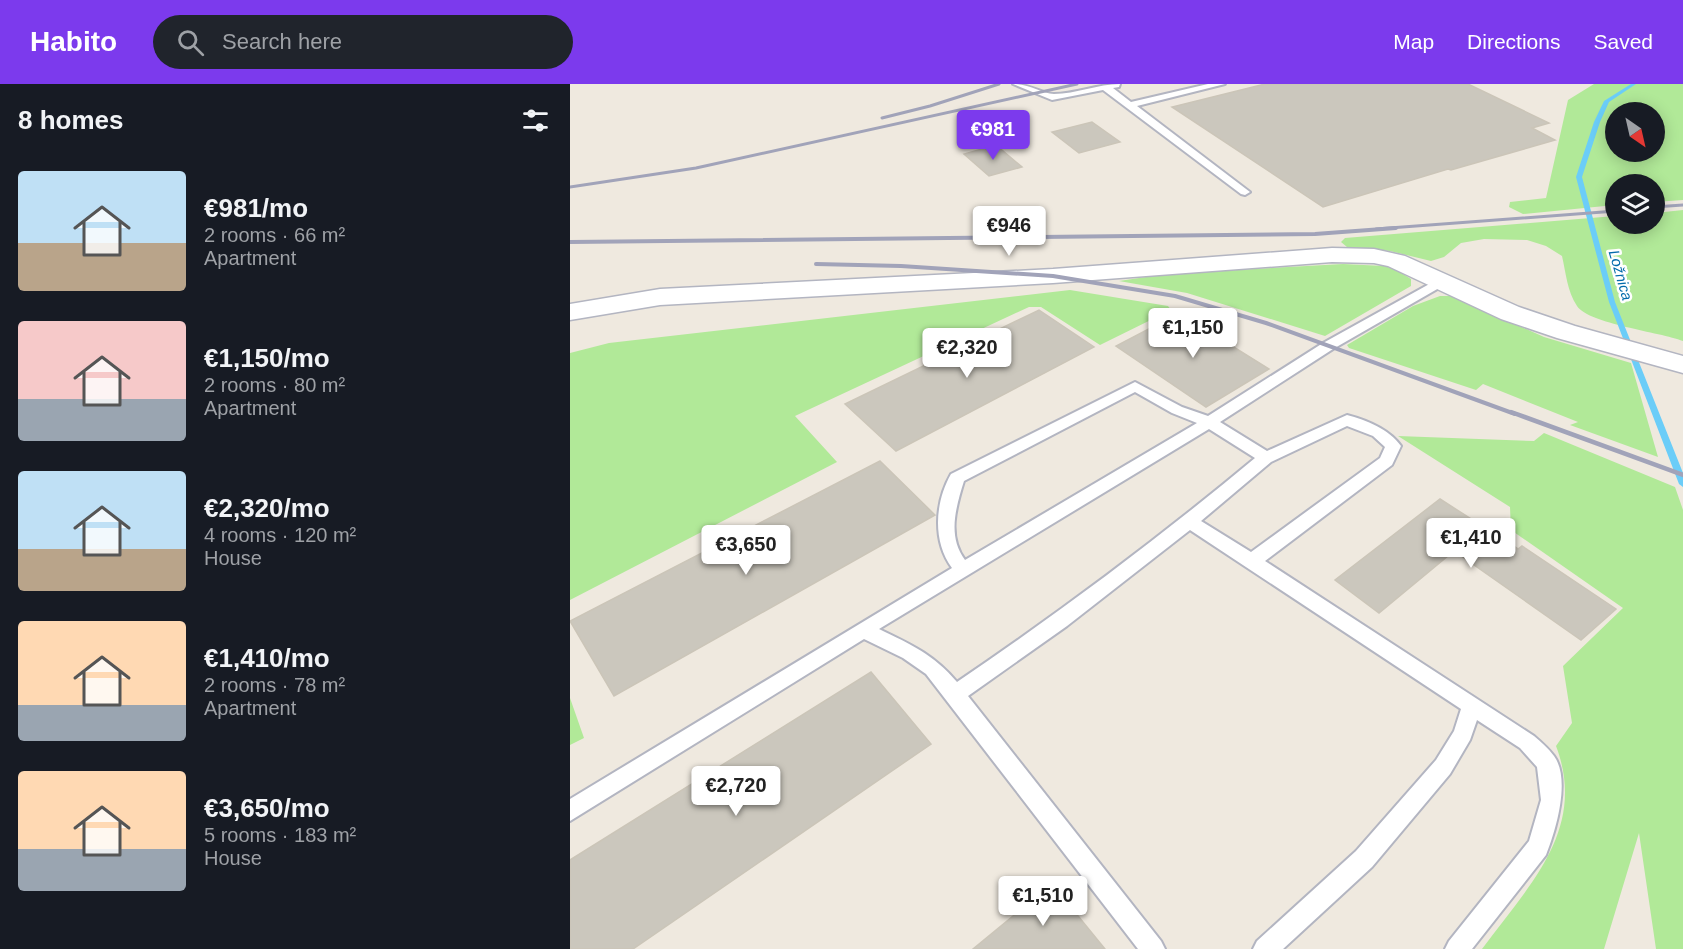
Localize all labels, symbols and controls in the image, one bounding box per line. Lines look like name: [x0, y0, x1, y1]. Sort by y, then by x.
search box: [153, 15, 573, 69]
text: Habito: [30, 26, 117, 57]
icon: search: [174, 26, 207, 59]
text: Search here: [222, 29, 342, 54]
text: Map: [1393, 30, 1434, 53]
text: Directions: [1467, 30, 1560, 53]
text: Saved: [1593, 30, 1653, 53]
north arrow: [1605, 102, 1665, 162]
map controls: [1605, 102, 1665, 234]
icon: filters: [519, 104, 552, 137]
text: 8 homes: [18, 105, 124, 135]
pin: €981: [957, 110, 1029, 161]
text: €981: [971, 118, 1015, 140]
button: layers: [1605, 174, 1665, 234]
text: €981/mo: [204, 193, 308, 223]
icon: home: [66, 195, 138, 267]
pin: €946: [973, 206, 1045, 257]
text: €946: [987, 214, 1031, 236]
text: 2 rooms · 66 m²: [204, 224, 345, 246]
text: Apartment: [204, 247, 296, 269]
water label: Ložnica: [1606, 248, 1636, 302]
pin: €1,150: [1144, 308, 1242, 359]
text: €1,150: [1162, 316, 1224, 338]
pin: €2,320: [918, 328, 1016, 379]
text: €2,320: [936, 336, 998, 358]
text: €1,150/mo: [204, 343, 330, 373]
icon: home: [66, 345, 138, 417]
text: 2 rooms · 80 m²: [204, 374, 345, 396]
text: Apartment: [204, 397, 296, 419]
text: €2,320/mo: [204, 493, 330, 523]
icon: home: [66, 495, 138, 567]
pin: €1,410: [1422, 518, 1520, 569]
text: 4 rooms · 120 m²: [204, 524, 356, 546]
pin: €3,650: [697, 525, 795, 576]
text: €1,410: [1440, 526, 1502, 548]
text: €3,650: [715, 533, 777, 555]
text: House: [204, 547, 262, 569]
text: €1,410/mo: [204, 643, 330, 673]
icon: home: [66, 645, 138, 717]
text: 2 rooms · 78 m²: [204, 674, 345, 696]
text: Apartment: [204, 697, 296, 719]
pin: €2,720: [687, 766, 785, 817]
text: €2,720: [705, 774, 767, 796]
text: €3,650/mo: [204, 793, 330, 823]
icon: home: [66, 795, 138, 867]
text: 5 rooms · 183 m²: [204, 824, 356, 846]
text: House: [204, 847, 262, 869]
pin: €1,510: [994, 876, 1092, 927]
text: €1,510: [1012, 884, 1074, 906]

